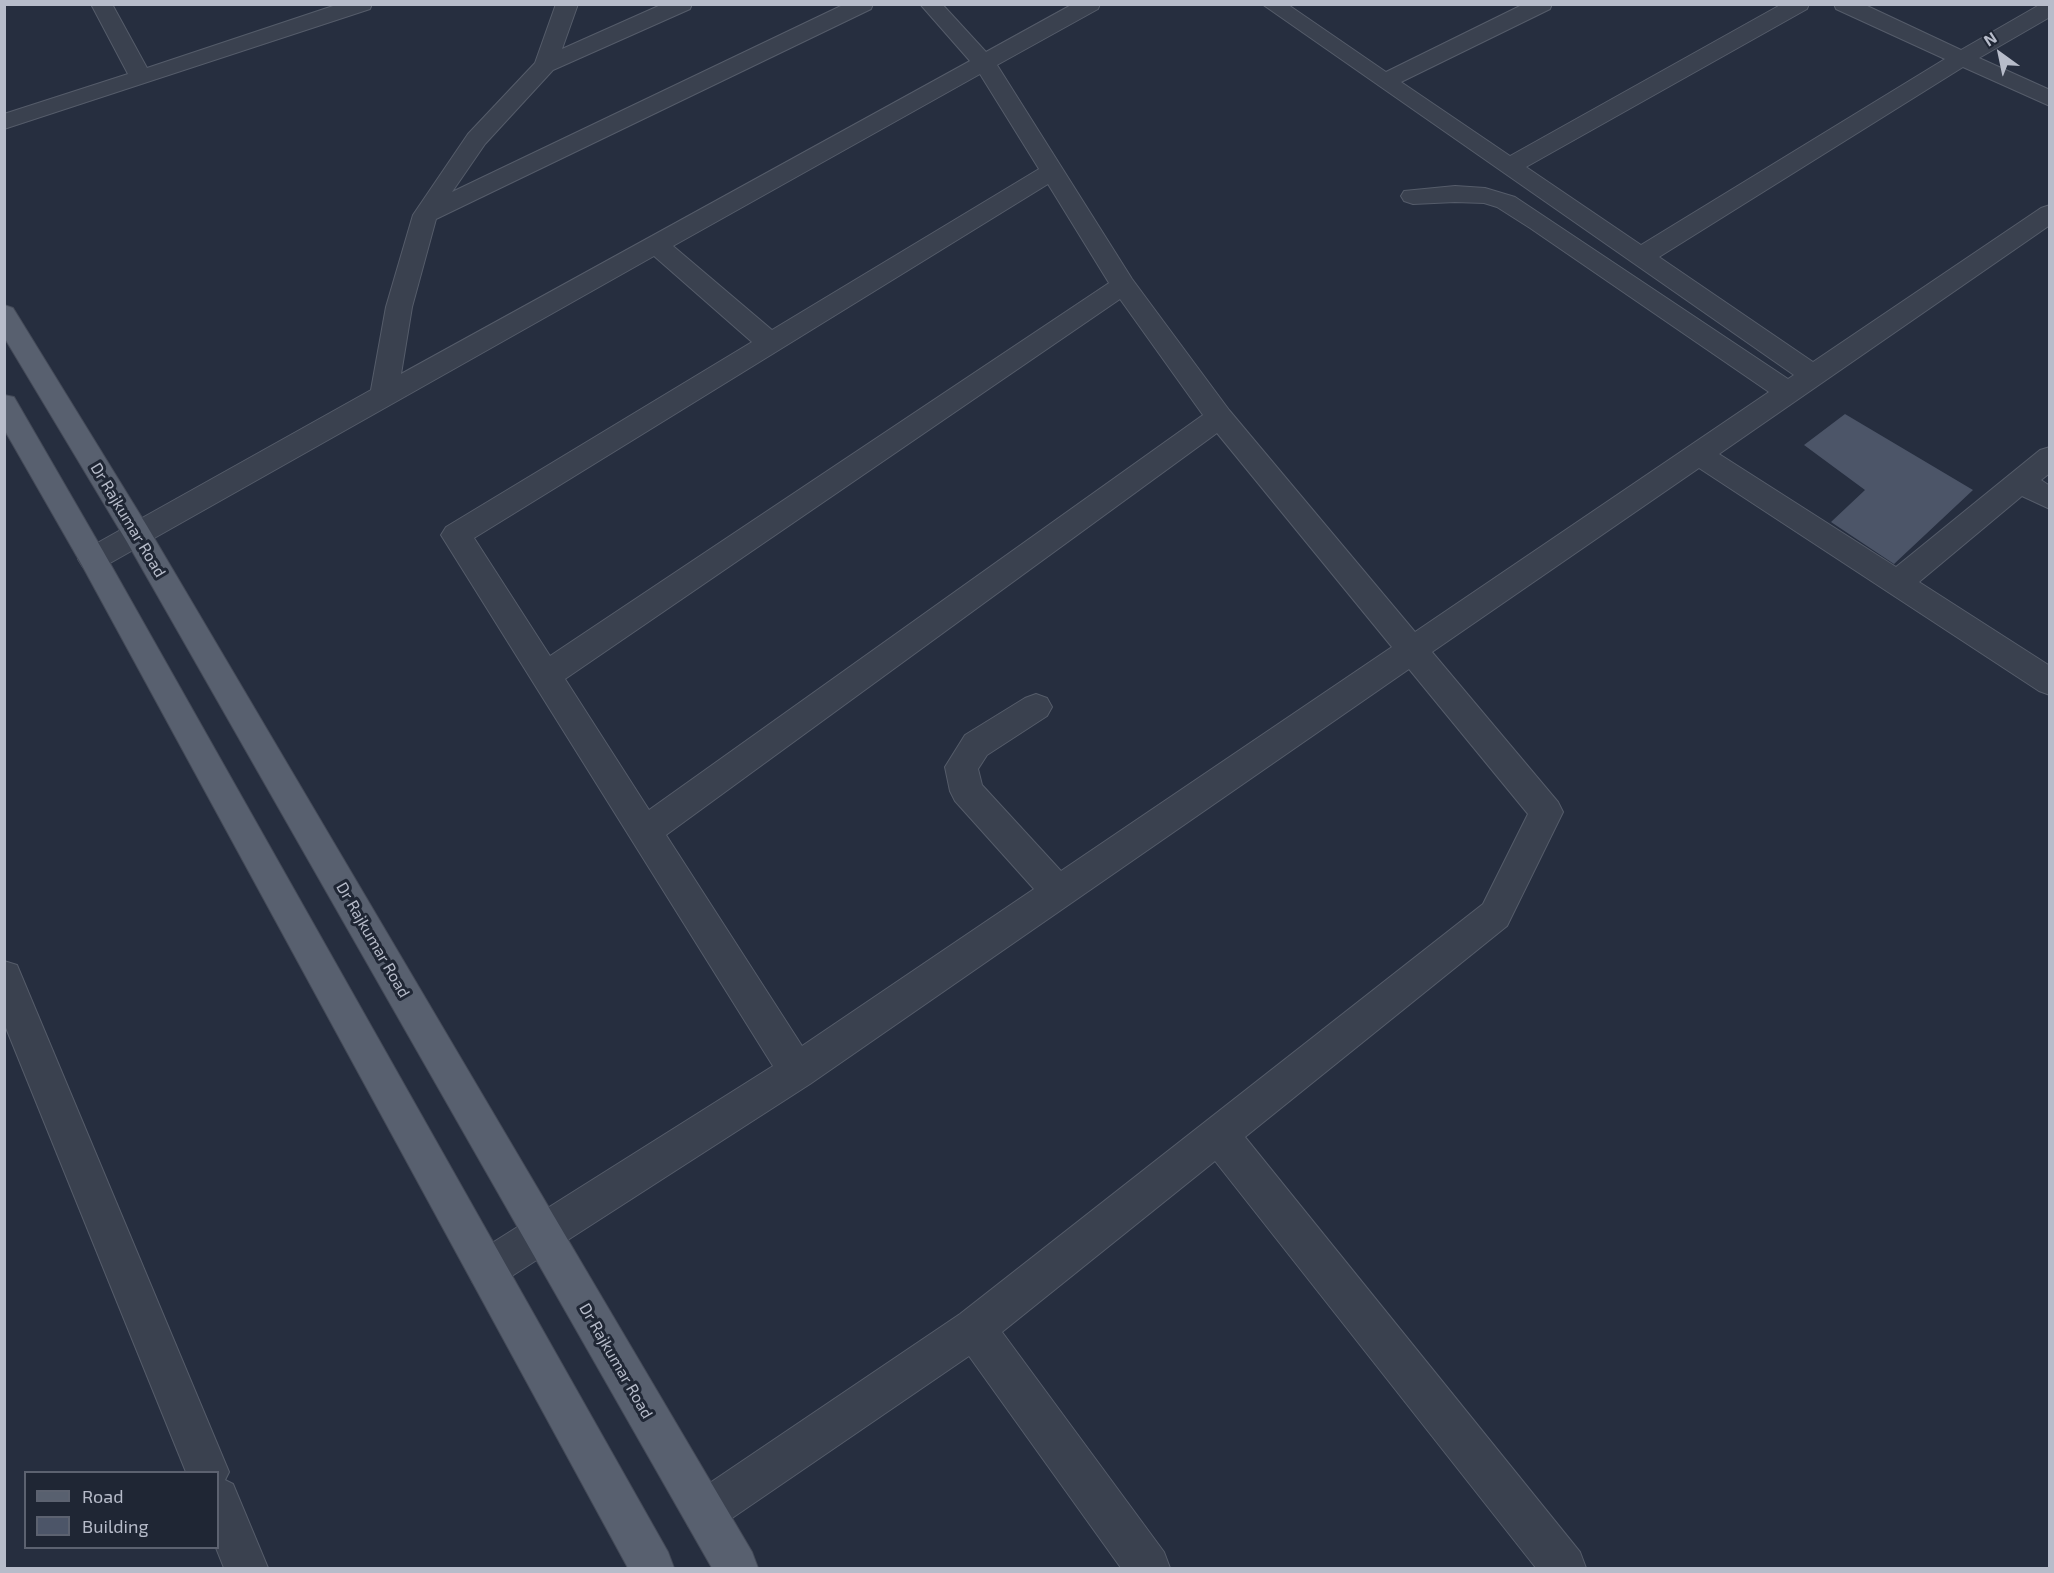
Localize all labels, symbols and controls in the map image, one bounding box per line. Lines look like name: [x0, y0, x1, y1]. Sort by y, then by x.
north arrow: [1970, 24, 2030, 84]
text: N: [1980, 27, 2000, 50]
street label: Dr Rajkumar Road: [86, 459, 170, 581]
street label: Dr Rajkumar Road: [332, 879, 414, 1001]
street label: Dr Rajkumar Road: [575, 1300, 657, 1422]
legend: [24, 1471, 219, 1549]
text: Road: [82, 1485, 123, 1507]
text: Building: [82, 1515, 149, 1537]

